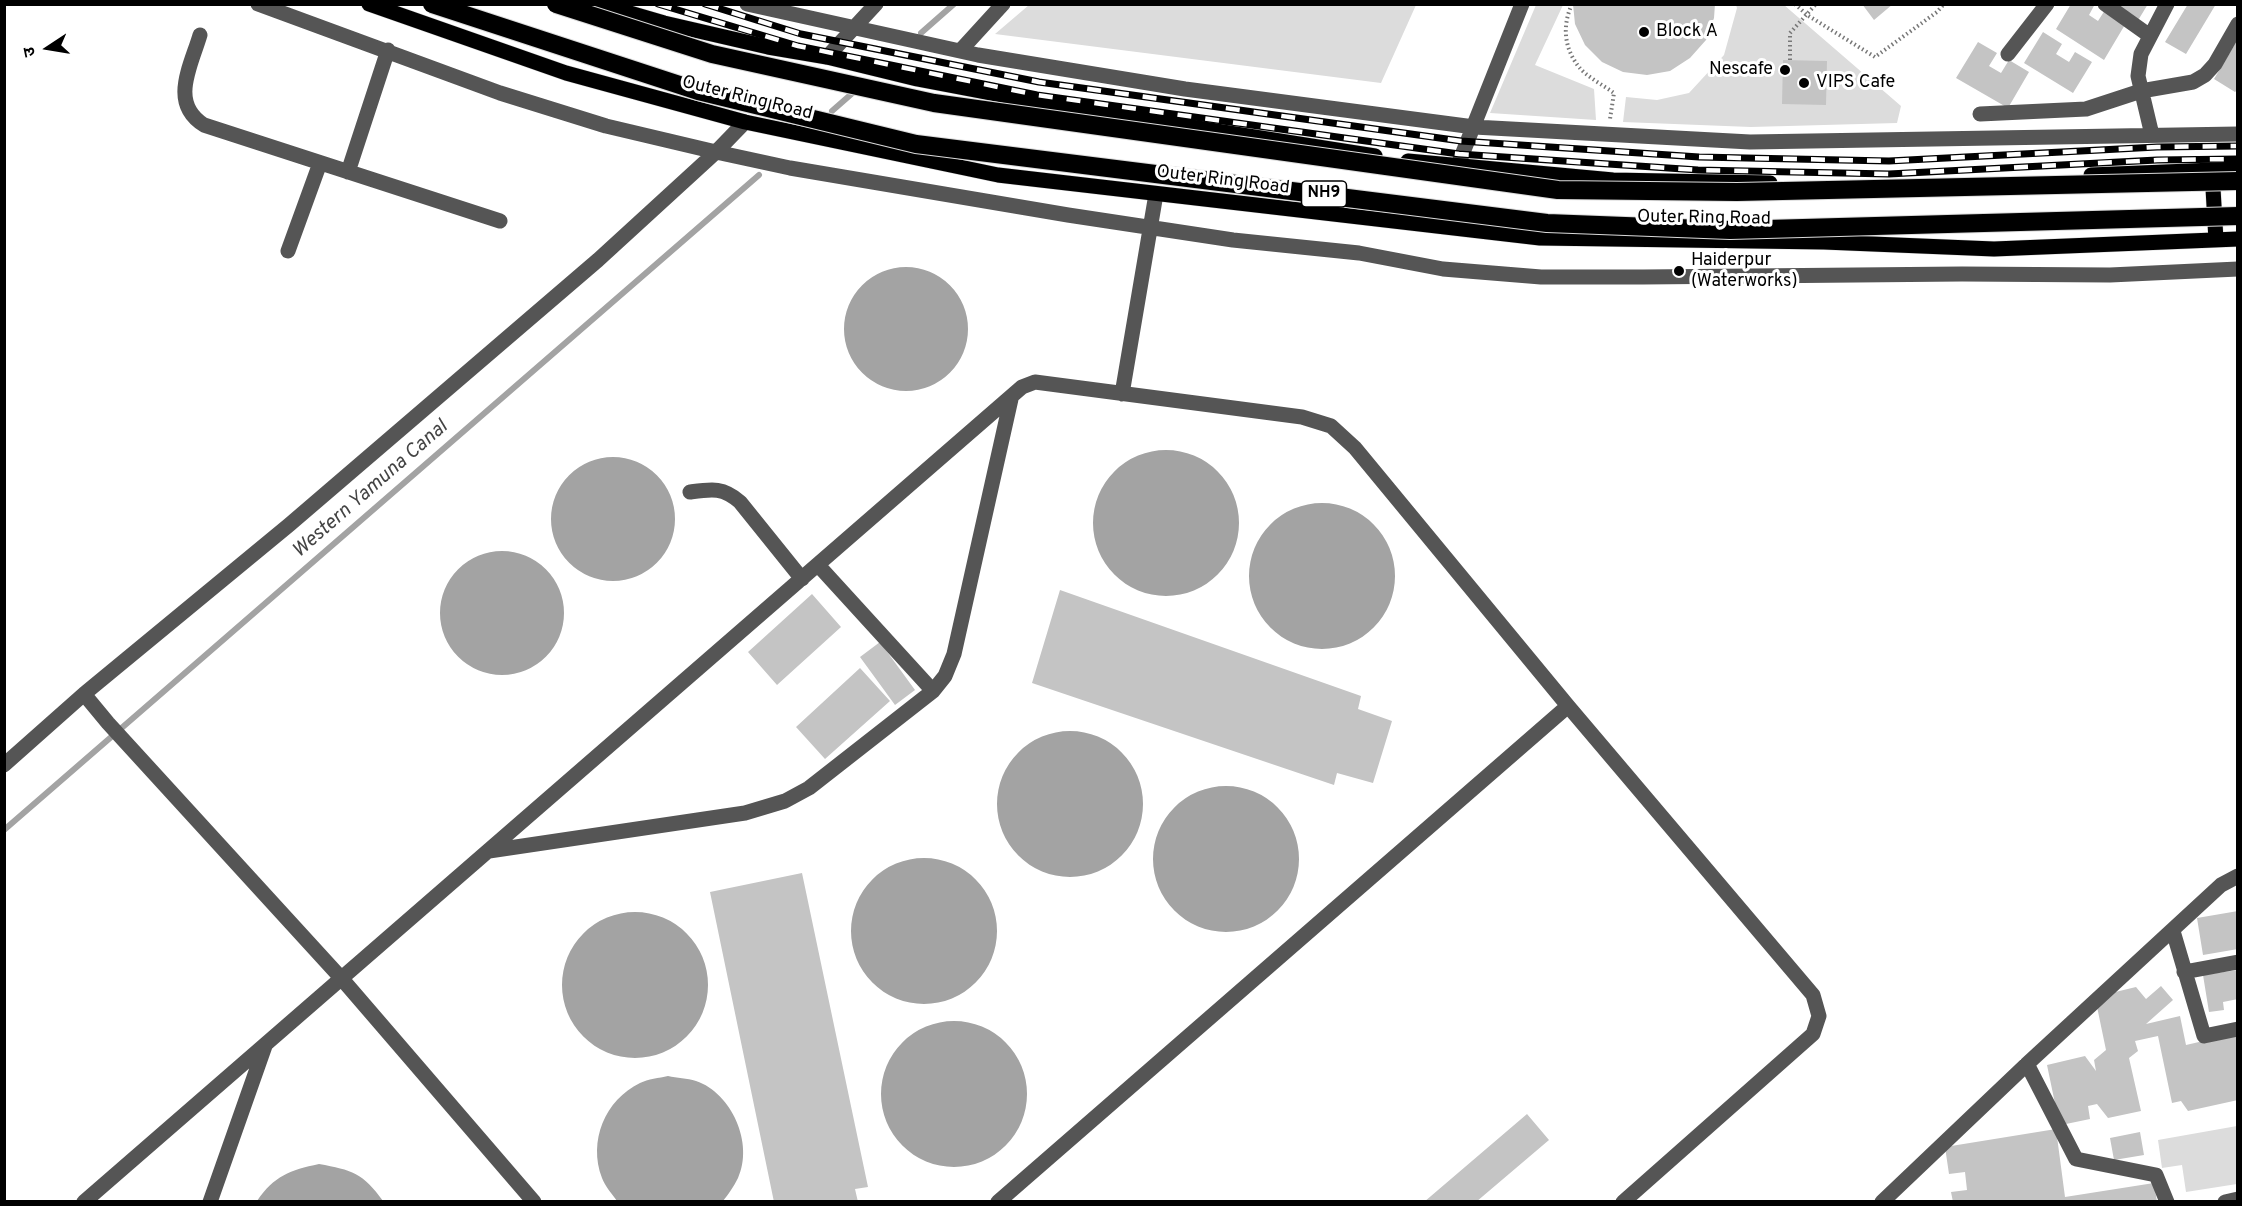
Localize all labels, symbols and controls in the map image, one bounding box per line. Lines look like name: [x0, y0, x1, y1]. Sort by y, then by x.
north arrow: [18, 18, 78, 78]
place label: Block A: [1656, 21, 1718, 43]
marker: Block A: [1637, 25, 1651, 39]
text: उ: [20, 45, 41, 58]
place label: Nescafe: [1709, 59, 1773, 81]
marker: Nescafe: [1778, 63, 1792, 77]
street label: Outer Ring Road: [679, 72, 815, 126]
place label: VIPS Cafe: [1816, 72, 1895, 94]
marker: VIPS Cafe: [1797, 76, 1811, 90]
street label: Outer Ring Road: [1155, 162, 1291, 200]
road number: NH9: [1302, 181, 1346, 207]
street label: Outer Ring Road: [1637, 207, 1771, 231]
place label: Haiderpur (Waterworks): [1691, 250, 1798, 292]
marker: Haiderpur (Waterworks): [1672, 264, 1686, 278]
water label: Western Yamuna Canal: [288, 416, 454, 564]

